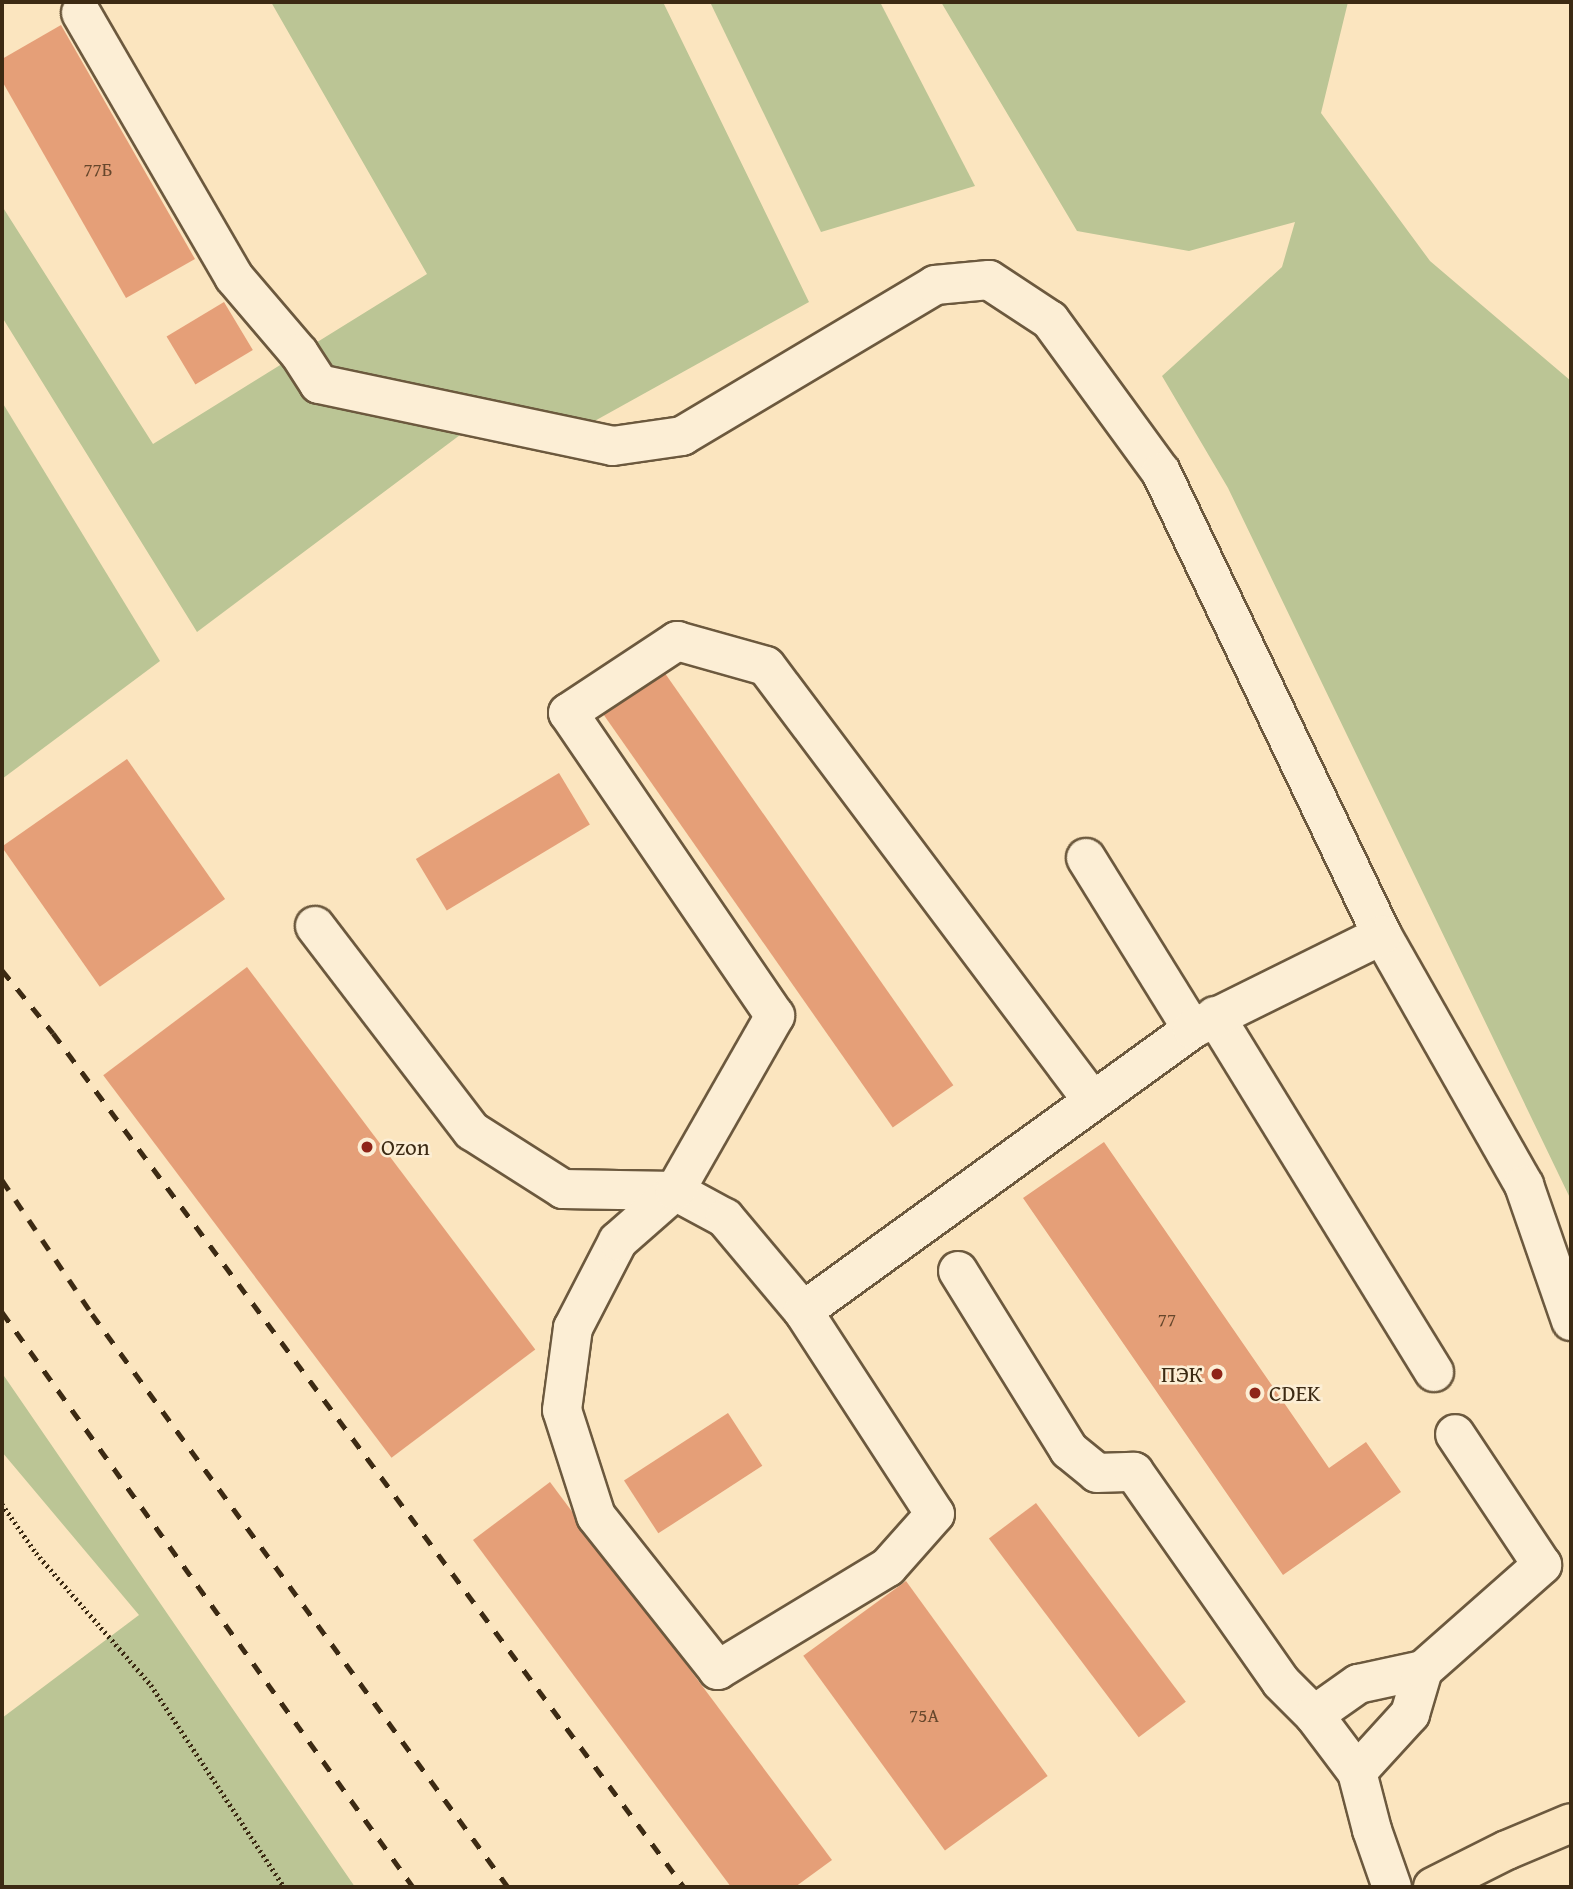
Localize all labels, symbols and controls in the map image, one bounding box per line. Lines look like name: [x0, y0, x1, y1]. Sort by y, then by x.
house number: 77Б: [83, 159, 113, 181]
place label: Ozon: [381, 1133, 430, 1161]
marker: Ozon: [359, 1139, 375, 1155]
house number: 77: [1158, 1309, 1176, 1331]
place label: ПЭК: [1161, 1360, 1203, 1388]
marker: ПЭК: [1209, 1366, 1225, 1382]
place label: CDEK: [1269, 1379, 1321, 1407]
marker: CDEK: [1247, 1385, 1263, 1401]
house number: 75А: [909, 1705, 939, 1727]

